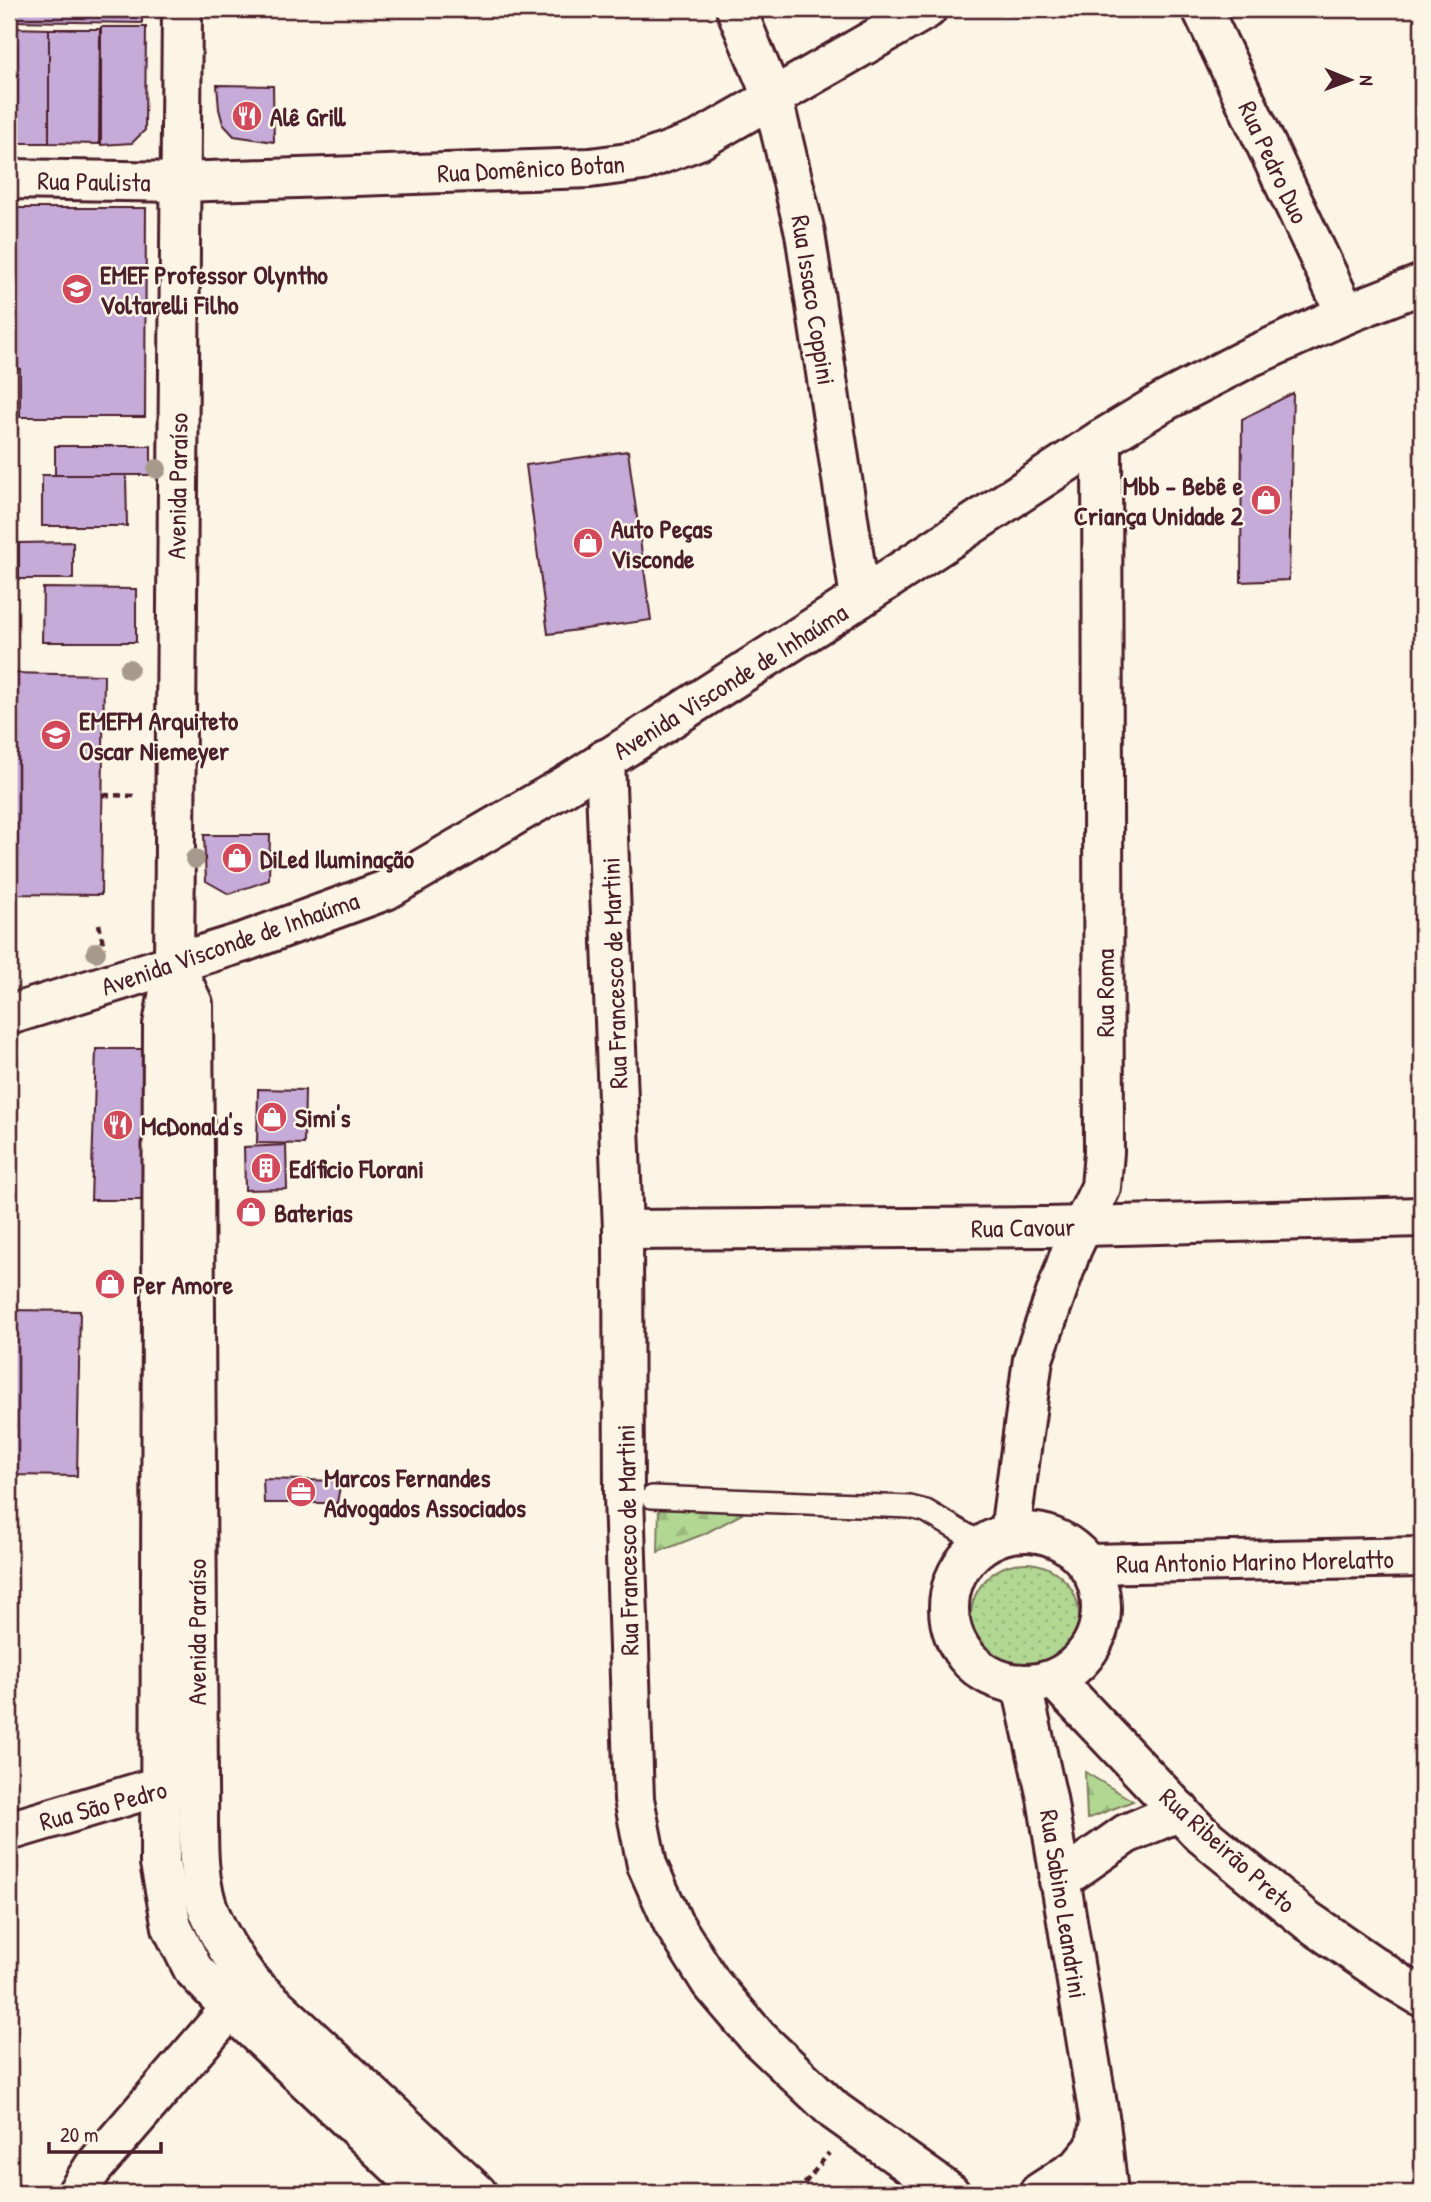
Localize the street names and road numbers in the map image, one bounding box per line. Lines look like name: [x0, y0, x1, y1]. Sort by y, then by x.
street label: Rua Pedro Duo: [1230, 95, 1318, 229]
street label: Rua Domênico Botan: [436, 146, 626, 190]
street label: Rua Paulista: [37, 163, 151, 199]
street label: Rua Issaco Coppini: [783, 212, 845, 388]
street label: Avenida Paraíso: [158, 412, 196, 560]
street label: Avenida Visconde de Inhaúma: [606, 595, 854, 767]
street label: Rua Francesco de Martini: [592, 857, 636, 1089]
street label: Avenida Visconde de Inhaúma: [97, 882, 363, 1004]
street label: Rua Roma: [1087, 949, 1122, 1037]
street label: Rua Cavour: [971, 1209, 1075, 1245]
street label: Rua Francesco de Martini: [607, 1424, 647, 1656]
street label: Rua Antonio Marino Morelatto: [1116, 1541, 1394, 1581]
street label: Avenida Paraíso: [179, 1559, 214, 1705]
street label: Rua São Pedro: [35, 1771, 171, 1839]
street label: Rua Ribeirão Preto: [1152, 1780, 1304, 1920]
street label: Rua Sabino Leandrini: [1032, 1807, 1096, 2001]

